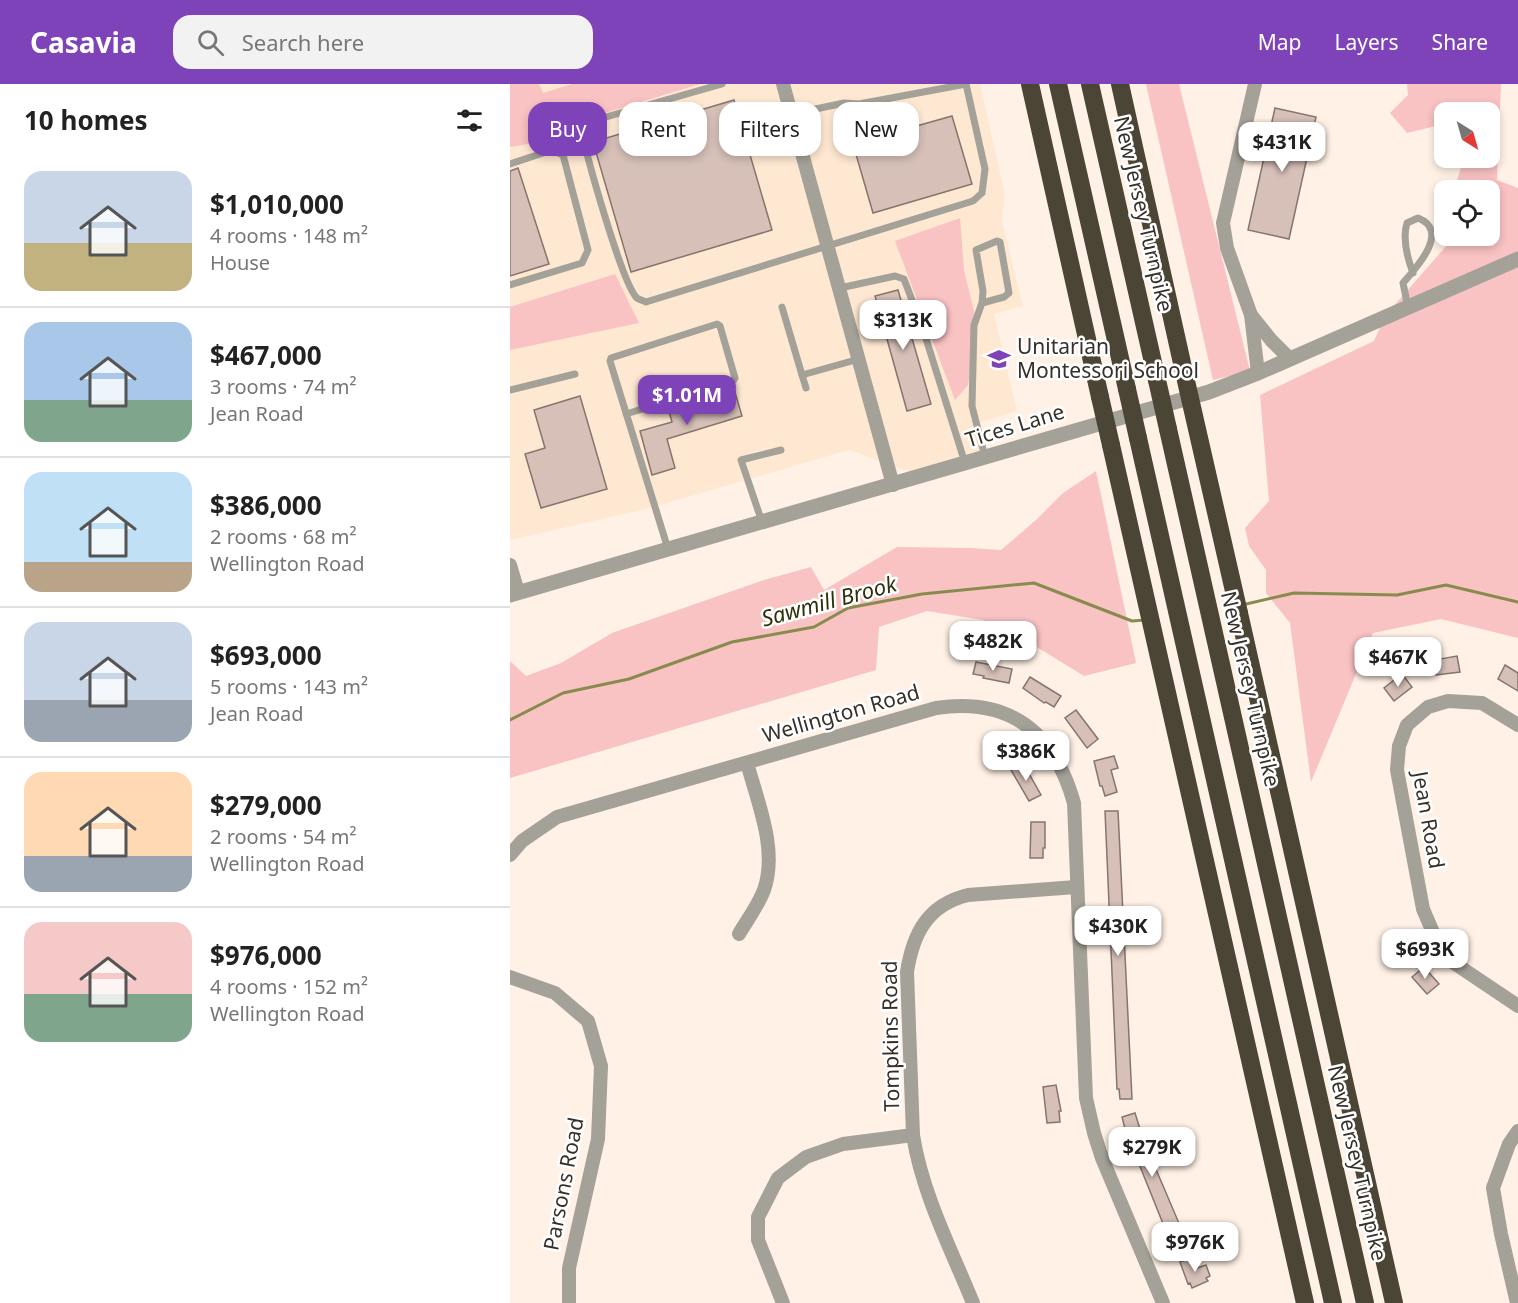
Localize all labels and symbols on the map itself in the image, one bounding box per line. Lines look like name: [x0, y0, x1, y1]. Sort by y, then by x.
north arrow: [1434, 102, 1500, 168]
street label: New Jersey Turnpike: [1108, 113, 1180, 314]
pin: $431K: [1240, 122, 1324, 173]
pin: $313K: [861, 300, 945, 351]
place label: Unitarian Montessori School: [1017, 332, 1199, 384]
school or university icon: Unitarian Montessori School: [986, 346, 1012, 372]
pin: $1.01M: [638, 375, 736, 426]
street label: Tices Lane: [962, 397, 1068, 453]
water label: Sawmill Brook: [758, 567, 901, 632]
street label: New Jersey Turnpike: [1215, 588, 1287, 789]
pin: $482K: [951, 621, 1035, 672]
pin: $467K: [1356, 637, 1440, 688]
street label: Wellington Road: [759, 677, 923, 749]
pin: $386K: [984, 731, 1068, 782]
street label: Jean Road: [1406, 767, 1451, 871]
pin: $430K: [1076, 906, 1160, 957]
pin: $693K: [1383, 929, 1467, 980]
street label: Tompkins Road: [875, 960, 905, 1112]
street label: New Jersey Turnpike: [1322, 1062, 1394, 1263]
street label: Parsons Road: [536, 1115, 590, 1253]
pin: $279K: [1110, 1127, 1194, 1178]
pin: $976K: [1153, 1222, 1237, 1273]

